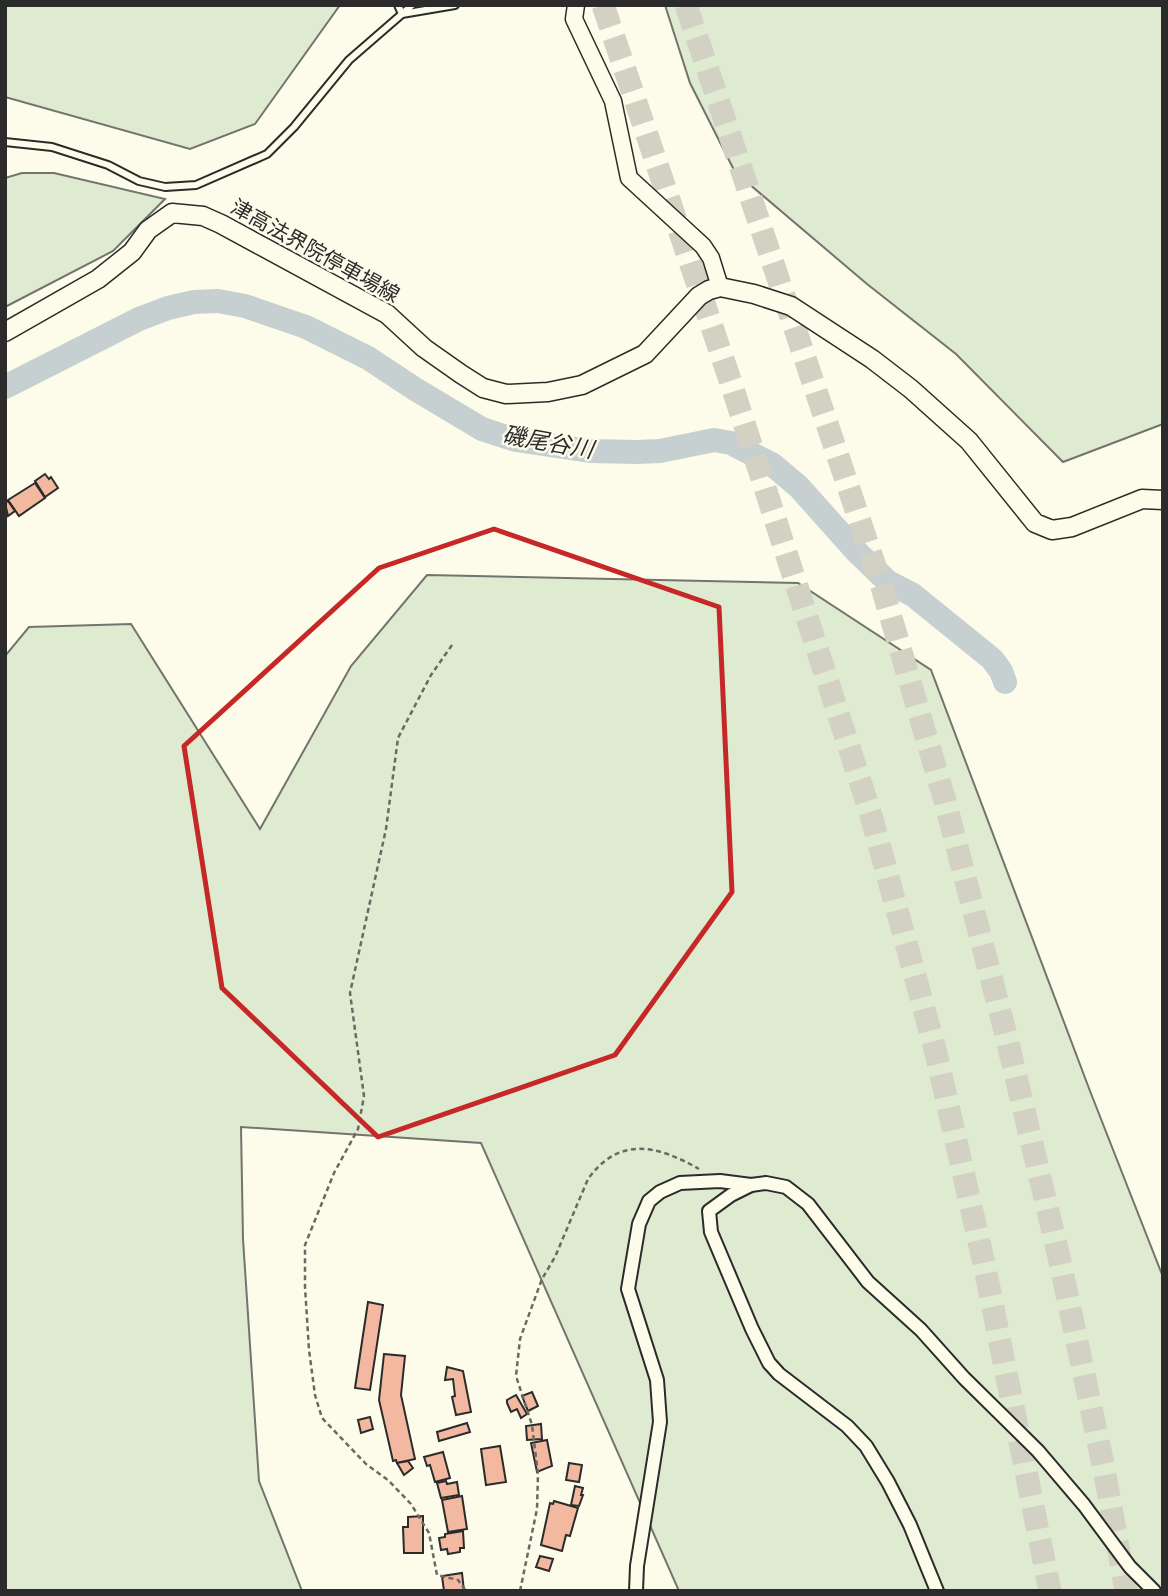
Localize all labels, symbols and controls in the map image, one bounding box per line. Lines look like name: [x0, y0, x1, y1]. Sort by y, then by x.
street label: 津高法界院停車場線: [225, 190, 406, 310]
water label: 磯尾谷川: [500, 416, 599, 467]

